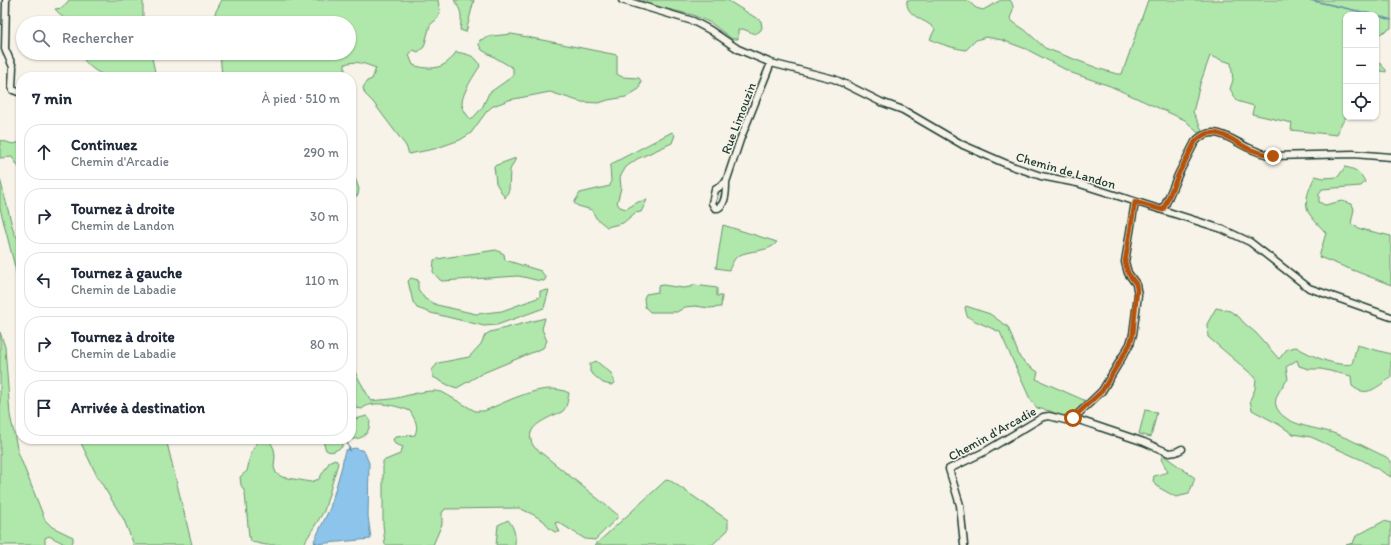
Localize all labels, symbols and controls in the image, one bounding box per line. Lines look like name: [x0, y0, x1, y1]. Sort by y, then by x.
map controls: [1343, 12, 1379, 120]
button: +: [1343, 12, 1379, 48]
search box: [16, 16, 356, 60]
icon: search: [30, 27, 52, 49]
text: Rechercher: [62, 29, 134, 47]
button: −: [1343, 48, 1379, 84]
street label: Rue Limouzin: [718, 80, 759, 156]
button: locate: [1343, 84, 1379, 120]
text: 7 min: [32, 88, 72, 108]
text: À pied · 510 m: [262, 91, 340, 106]
text: Continuez: [71, 136, 137, 154]
icon: ahead: [33, 141, 55, 163]
text: 290 m: [303, 145, 339, 160]
route end: [1264, 147, 1282, 165]
street label: Chemin de Landon: [1014, 149, 1118, 192]
text: Chemin d'Arcadie: [71, 154, 169, 169]
text: Tournez à droite: [71, 200, 175, 218]
icon: right: [33, 205, 55, 227]
text: 30 m: [310, 209, 339, 224]
text: Chemin de Landon: [71, 218, 174, 233]
text: Tournez à gauche: [71, 264, 182, 282]
icon: left: [33, 269, 55, 291]
text: 110 m: [305, 273, 339, 288]
text: Chemin de Labadie: [71, 282, 176, 297]
text: Tournez à droite: [71, 328, 175, 346]
icon: right: [33, 333, 55, 355]
text: 80 m: [310, 337, 339, 352]
text: Chemin de Labadie: [71, 346, 176, 361]
icon: arrive: [33, 397, 55, 419]
text: Arrivée à destination: [71, 399, 205, 417]
street label: Chemin d'Arcadie: [946, 403, 1039, 464]
route start: [1064, 409, 1082, 427]

